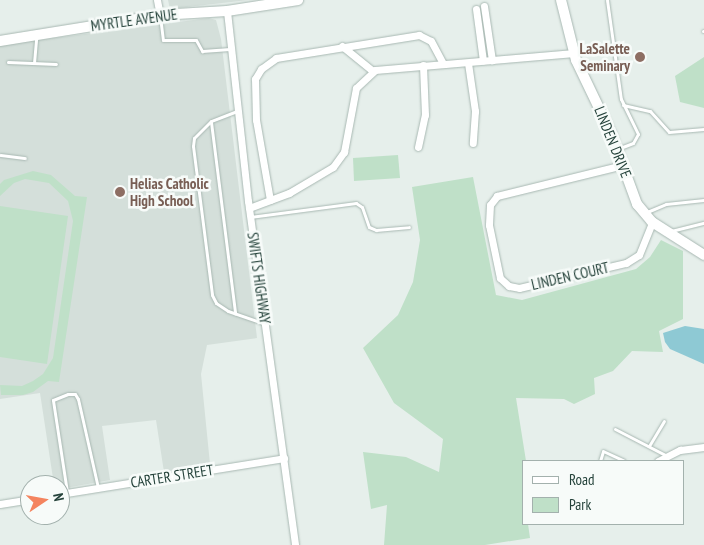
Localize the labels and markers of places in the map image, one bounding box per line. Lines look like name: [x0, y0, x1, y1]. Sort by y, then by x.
place label: LaSalette Seminary: [580, 39, 630, 74]
marker: LaSalette Seminary: [634, 51, 646, 63]
place label: Helias Catholic High School: [130, 174, 209, 209]
marker: Helias Catholic High School: [114, 186, 126, 198]

